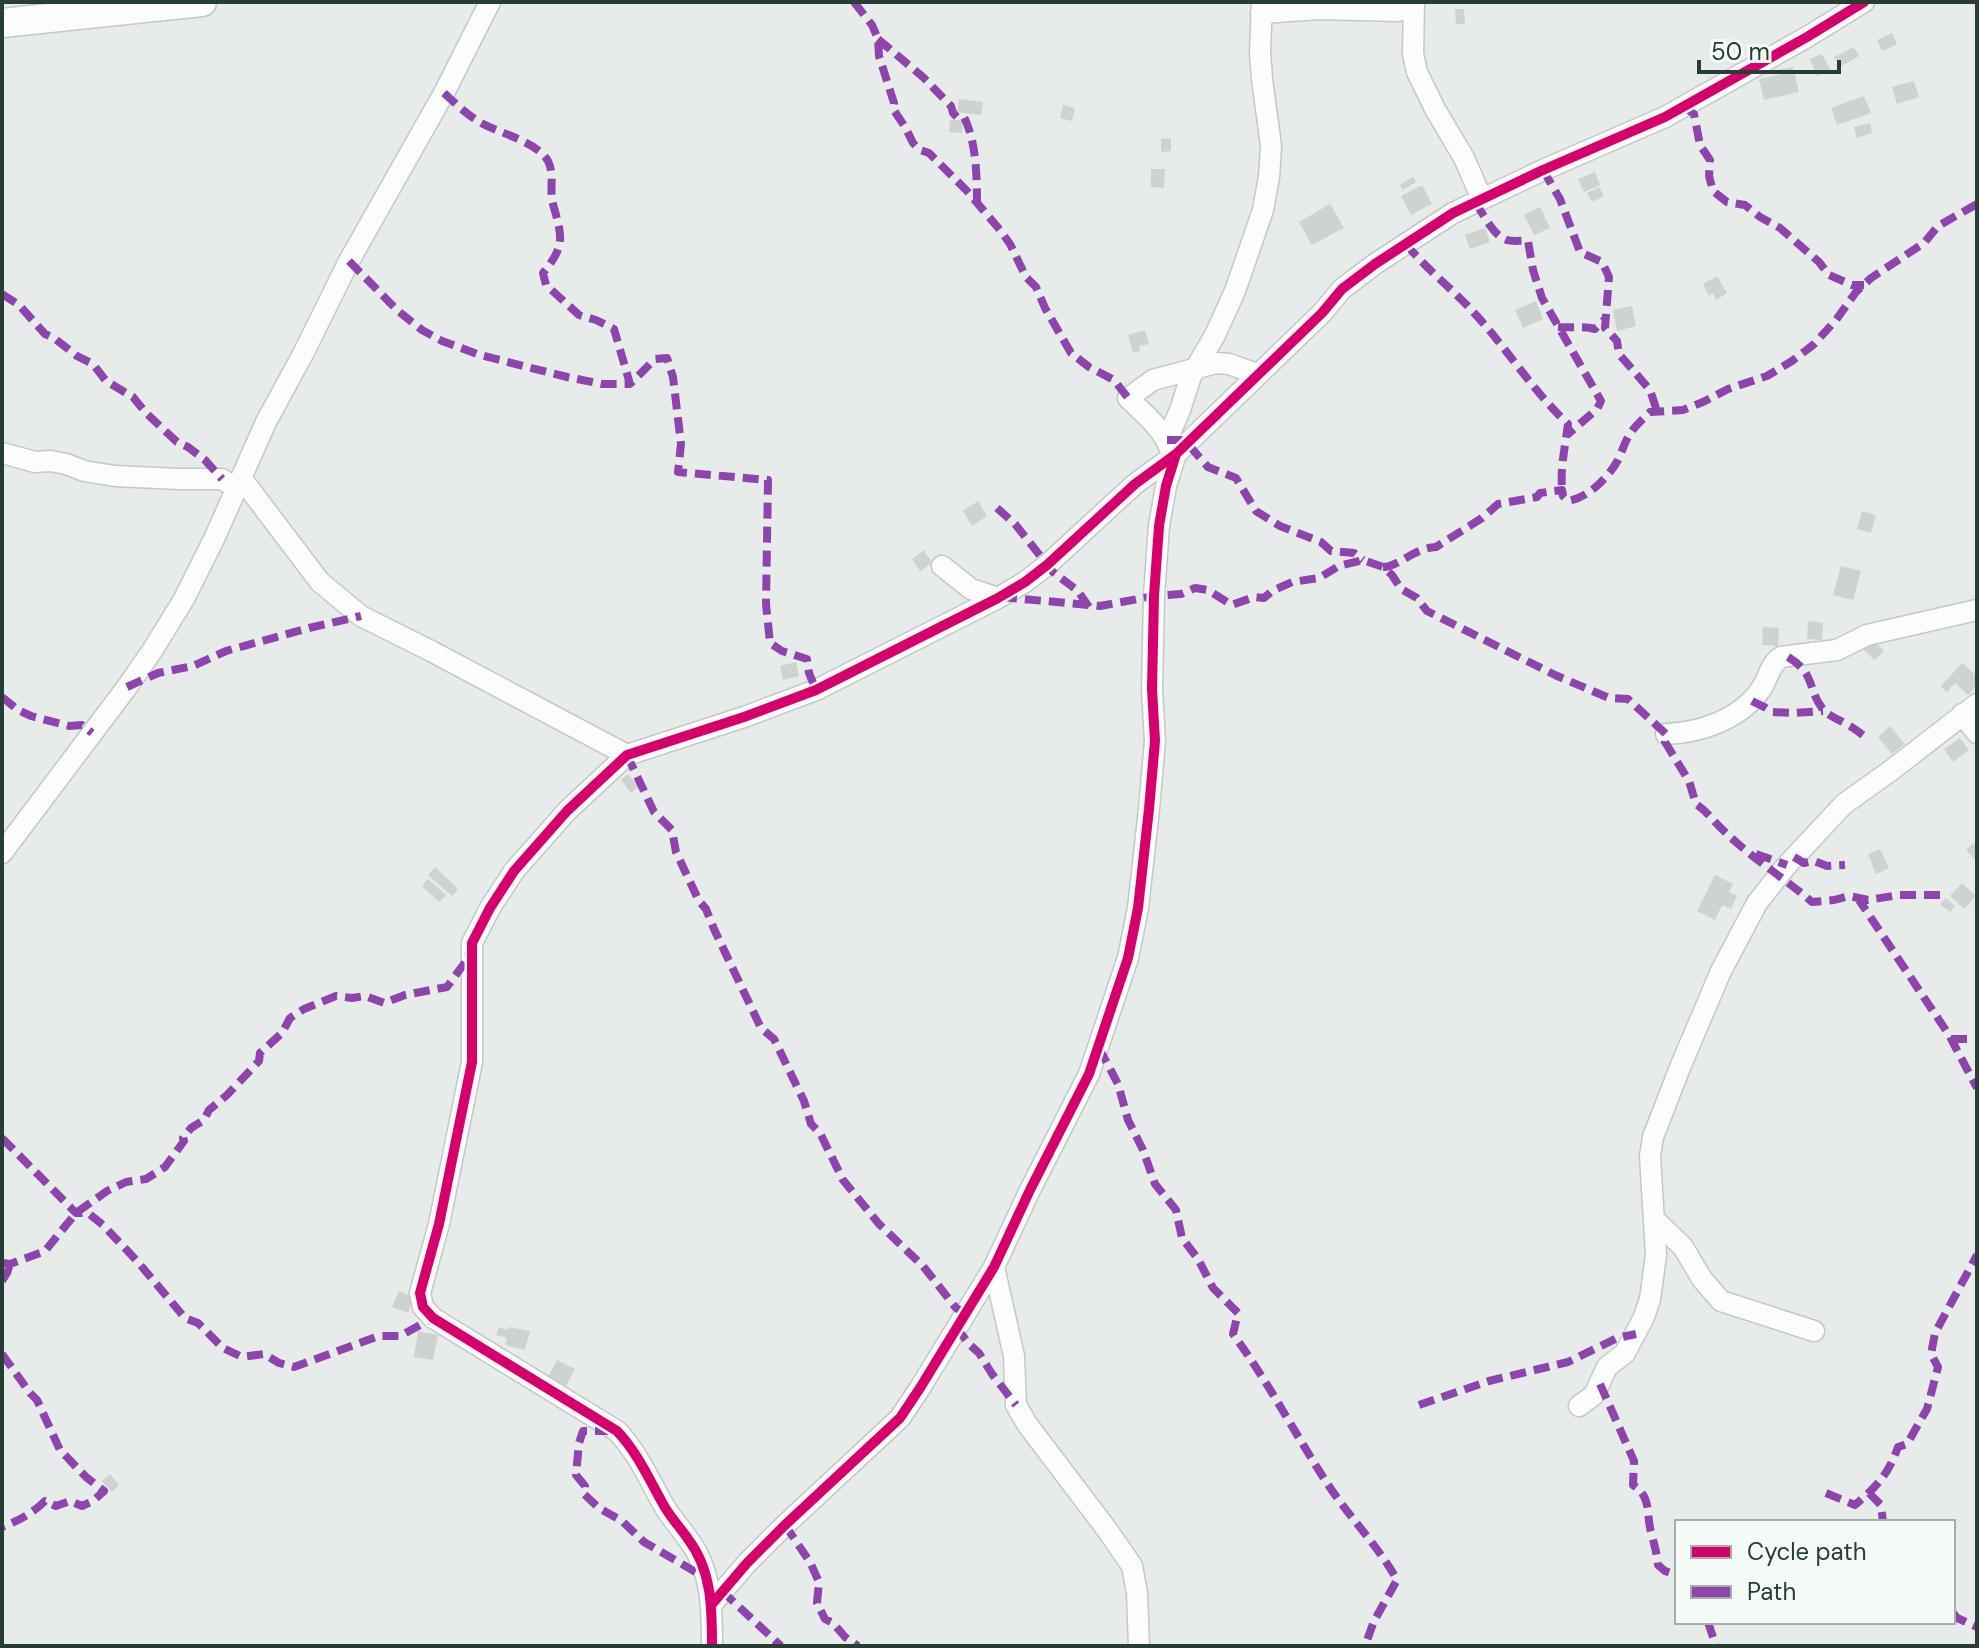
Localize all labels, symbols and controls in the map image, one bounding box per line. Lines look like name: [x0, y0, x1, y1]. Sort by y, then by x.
scale bar: [1699, 24, 1839, 74]
text: 50 m: [1711, 36, 1770, 67]
legend: [1675, 1520, 1955, 1624]
text: Cycle path: [1747, 1536, 1866, 1567]
text: Path: [1747, 1576, 1796, 1607]

